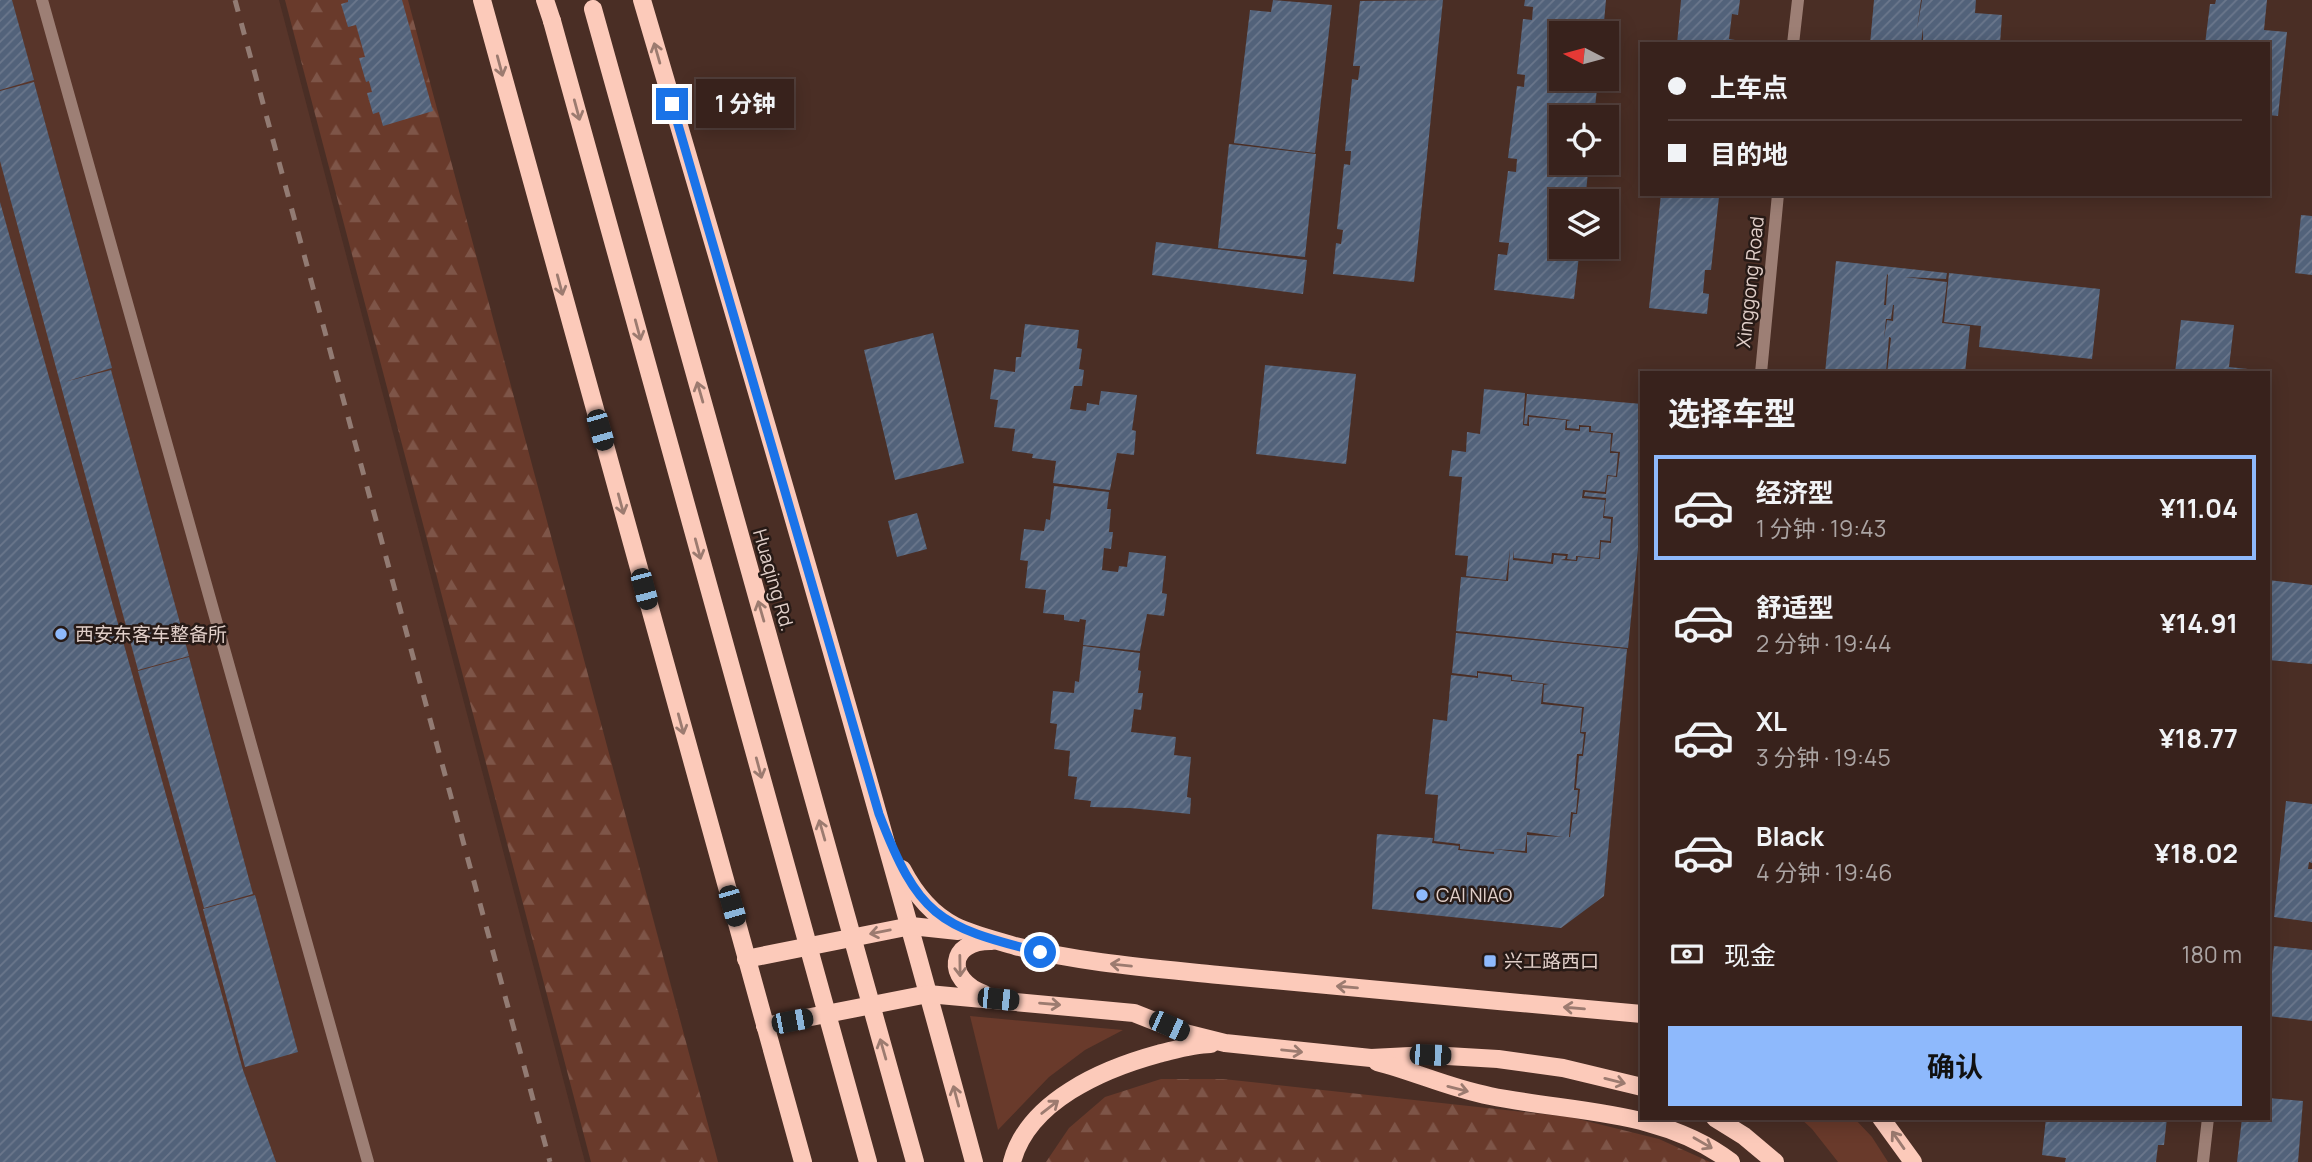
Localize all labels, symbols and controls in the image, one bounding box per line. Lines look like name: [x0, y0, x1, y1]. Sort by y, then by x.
north arrow: [1549, 21, 1619, 91]
map controls: [1549, 21, 1619, 259]
one-way arrow: [650, 42, 663, 64]
one-way arrow: [494, 54, 507, 77]
text: 上车点: [1710, 69, 1788, 105]
callout: 1 分钟: [696, 80, 794, 128]
text: 1 分钟: [715, 87, 775, 119]
route end: [656, 88, 688, 120]
one-way arrow: [571, 98, 584, 121]
button: locate: [1549, 105, 1619, 175]
text: 目的地: [1710, 136, 1788, 172]
button: layers: [1549, 189, 1619, 259]
street label: Xinggong Road: [1730, 215, 1770, 349]
one-way arrow: [554, 273, 567, 296]
one-way arrow: [632, 318, 645, 340]
one-way arrow: [692, 381, 705, 403]
text: 选择车型: [1668, 391, 1796, 435]
car: [585, 407, 616, 453]
text: 经济型: [1756, 474, 1834, 510]
icon: car: [1672, 476, 1735, 539]
text: ¥11.04: [2160, 490, 2238, 526]
one-way arrow: [615, 493, 628, 515]
text: 1 分钟 · 19:43: [1756, 512, 1886, 544]
street label: Huaqing Rd.: [747, 526, 801, 634]
one-way arrow: [692, 537, 705, 560]
car: [629, 566, 660, 612]
text: 舒适型: [1756, 589, 1834, 625]
icon: car: [1672, 591, 1735, 654]
one-way arrow: [754, 600, 767, 623]
text: ¥14.91: [2160, 605, 2238, 641]
place label: 西安东客车整备所: [75, 621, 227, 647]
marker: 西安东客车整备所: [53, 626, 69, 642]
text: 2 分钟 · 19:44: [1756, 627, 1892, 659]
text: XL: [1756, 703, 1787, 739]
icon: car: [1672, 706, 1735, 769]
one-way arrow: [676, 713, 689, 735]
text: ¥18.77: [2159, 720, 2238, 756]
text: 3 分钟 · 19:45: [1756, 741, 1891, 773]
one-way arrow: [753, 756, 766, 779]
text: Black: [1756, 818, 1824, 854]
one-way arrow: [815, 819, 828, 842]
icon: car: [1672, 821, 1735, 884]
text: ¥18.02: [2154, 835, 2238, 871]
text: 4 分钟 · 19:46: [1756, 856, 1893, 888]
place label: CAI NIAO: [1436, 882, 1513, 908]
car: [717, 883, 748, 929]
marker: CAI NIAO: [1414, 887, 1430, 903]
one-way arrow: [869, 926, 892, 940]
icon: cash: [1668, 935, 1706, 973]
route start: [1024, 936, 1056, 968]
text: 现金: [1724, 937, 1776, 973]
text: 180 m: [2182, 938, 2242, 970]
place label: 兴工路西口: [1504, 948, 1599, 974]
marker: 兴工路西口: [1482, 953, 1498, 969]
one-way arrow: [953, 954, 967, 977]
one-way arrow: [1110, 958, 1132, 971]
one-way arrow: [1336, 980, 1359, 993]
car: [977, 986, 1020, 1012]
one-way arrow: [1038, 998, 1061, 1011]
one-way arrow: [1563, 1001, 1585, 1014]
car: [770, 1007, 815, 1035]
car: [1146, 1008, 1193, 1044]
button: 确认: [1668, 1026, 2242, 1106]
one-way arrow: [876, 1038, 889, 1061]
one-way arrow: [1281, 1044, 1303, 1057]
car: [1409, 1044, 1452, 1066]
one-way arrow: [1603, 1075, 1626, 1088]
one-way arrow: [1446, 1083, 1469, 1096]
one-way arrow: [949, 1085, 962, 1108]
one-way arrow: [1040, 1100, 1059, 1114]
one-way arrow: [1891, 1131, 1905, 1150]
one-way arrow: [1692, 1136, 1712, 1150]

